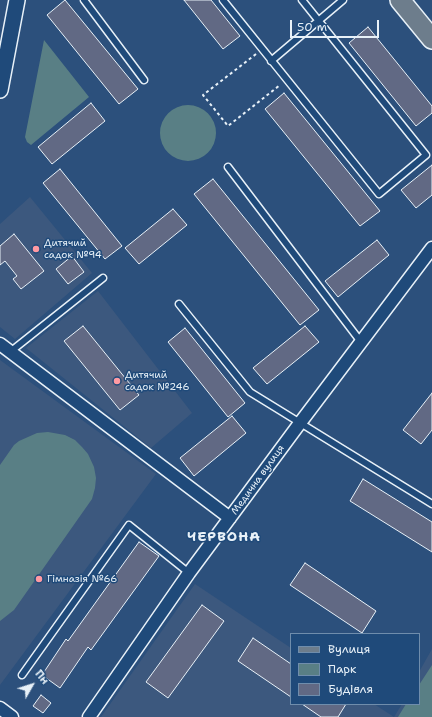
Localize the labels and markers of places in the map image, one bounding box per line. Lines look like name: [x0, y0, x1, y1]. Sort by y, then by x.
place label: Дитячий садок №94: [44, 237, 102, 260]
marker: Дитячий садок №94: [31, 244, 41, 254]
place label: Дитячий садок №246: [125, 369, 189, 392]
marker: Дитячий садок №246: [112, 376, 122, 386]
place label: Гімназія №66: [47, 573, 117, 585]
marker: Гімназія №66: [34, 574, 44, 584]

